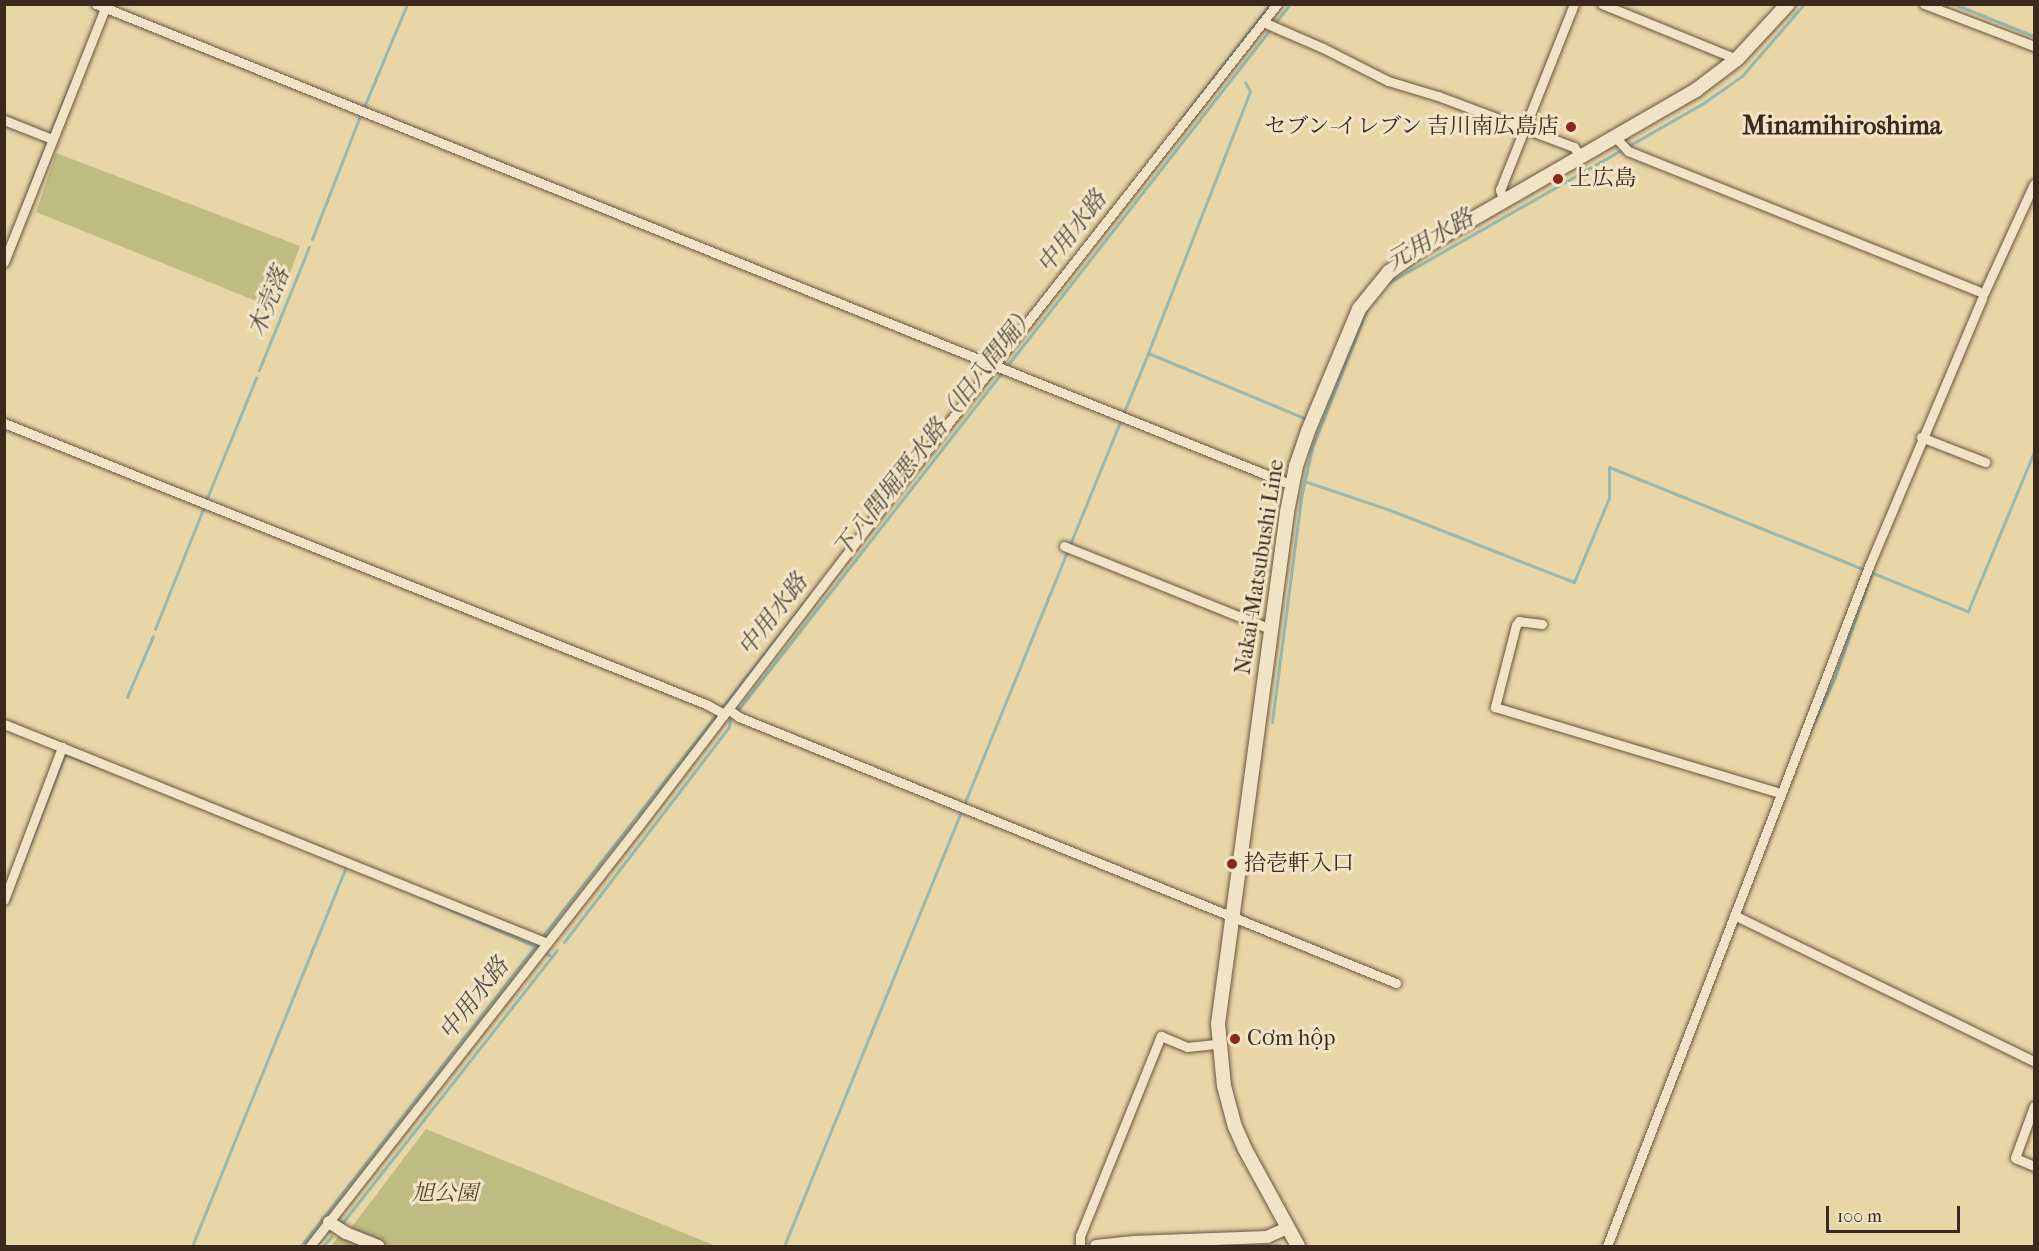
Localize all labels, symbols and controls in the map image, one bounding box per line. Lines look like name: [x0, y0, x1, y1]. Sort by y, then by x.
district label: Minamihiroshima: [1742, 110, 1942, 142]
place label: セブン-イレブン 吉川南広島店: [1263, 114, 1559, 140]
marker: セブン-イレブン 吉川南広島店: [1564, 120, 1578, 134]
place label: 上広島: [1570, 166, 1636, 192]
marker: 上広島: [1551, 172, 1565, 186]
water label: 中用水路: [1031, 185, 1113, 279]
water label: 元用水路: [1381, 204, 1479, 276]
water label: 木売落: [242, 263, 296, 341]
water label: 下八間堀悪水路（旧八間堀）: [828, 300, 1042, 564]
street label: Nakai-Matsubushi Line: [1230, 458, 1290, 676]
water label: 中用水路: [732, 568, 814, 662]
place label: 拾壱軒入口: [1244, 851, 1354, 877]
marker: 拾壱軒入口: [1225, 857, 1239, 871]
water label: 中用水路: [433, 952, 515, 1046]
place label: Cơm hộp: [1247, 1026, 1335, 1052]
marker: Cơm hộp: [1228, 1032, 1242, 1046]
park label: 旭公園: [412, 1181, 478, 1207]
scale bar: [1829, 1194, 1962, 1232]
text: 100 m: [1837, 1206, 1882, 1227]

